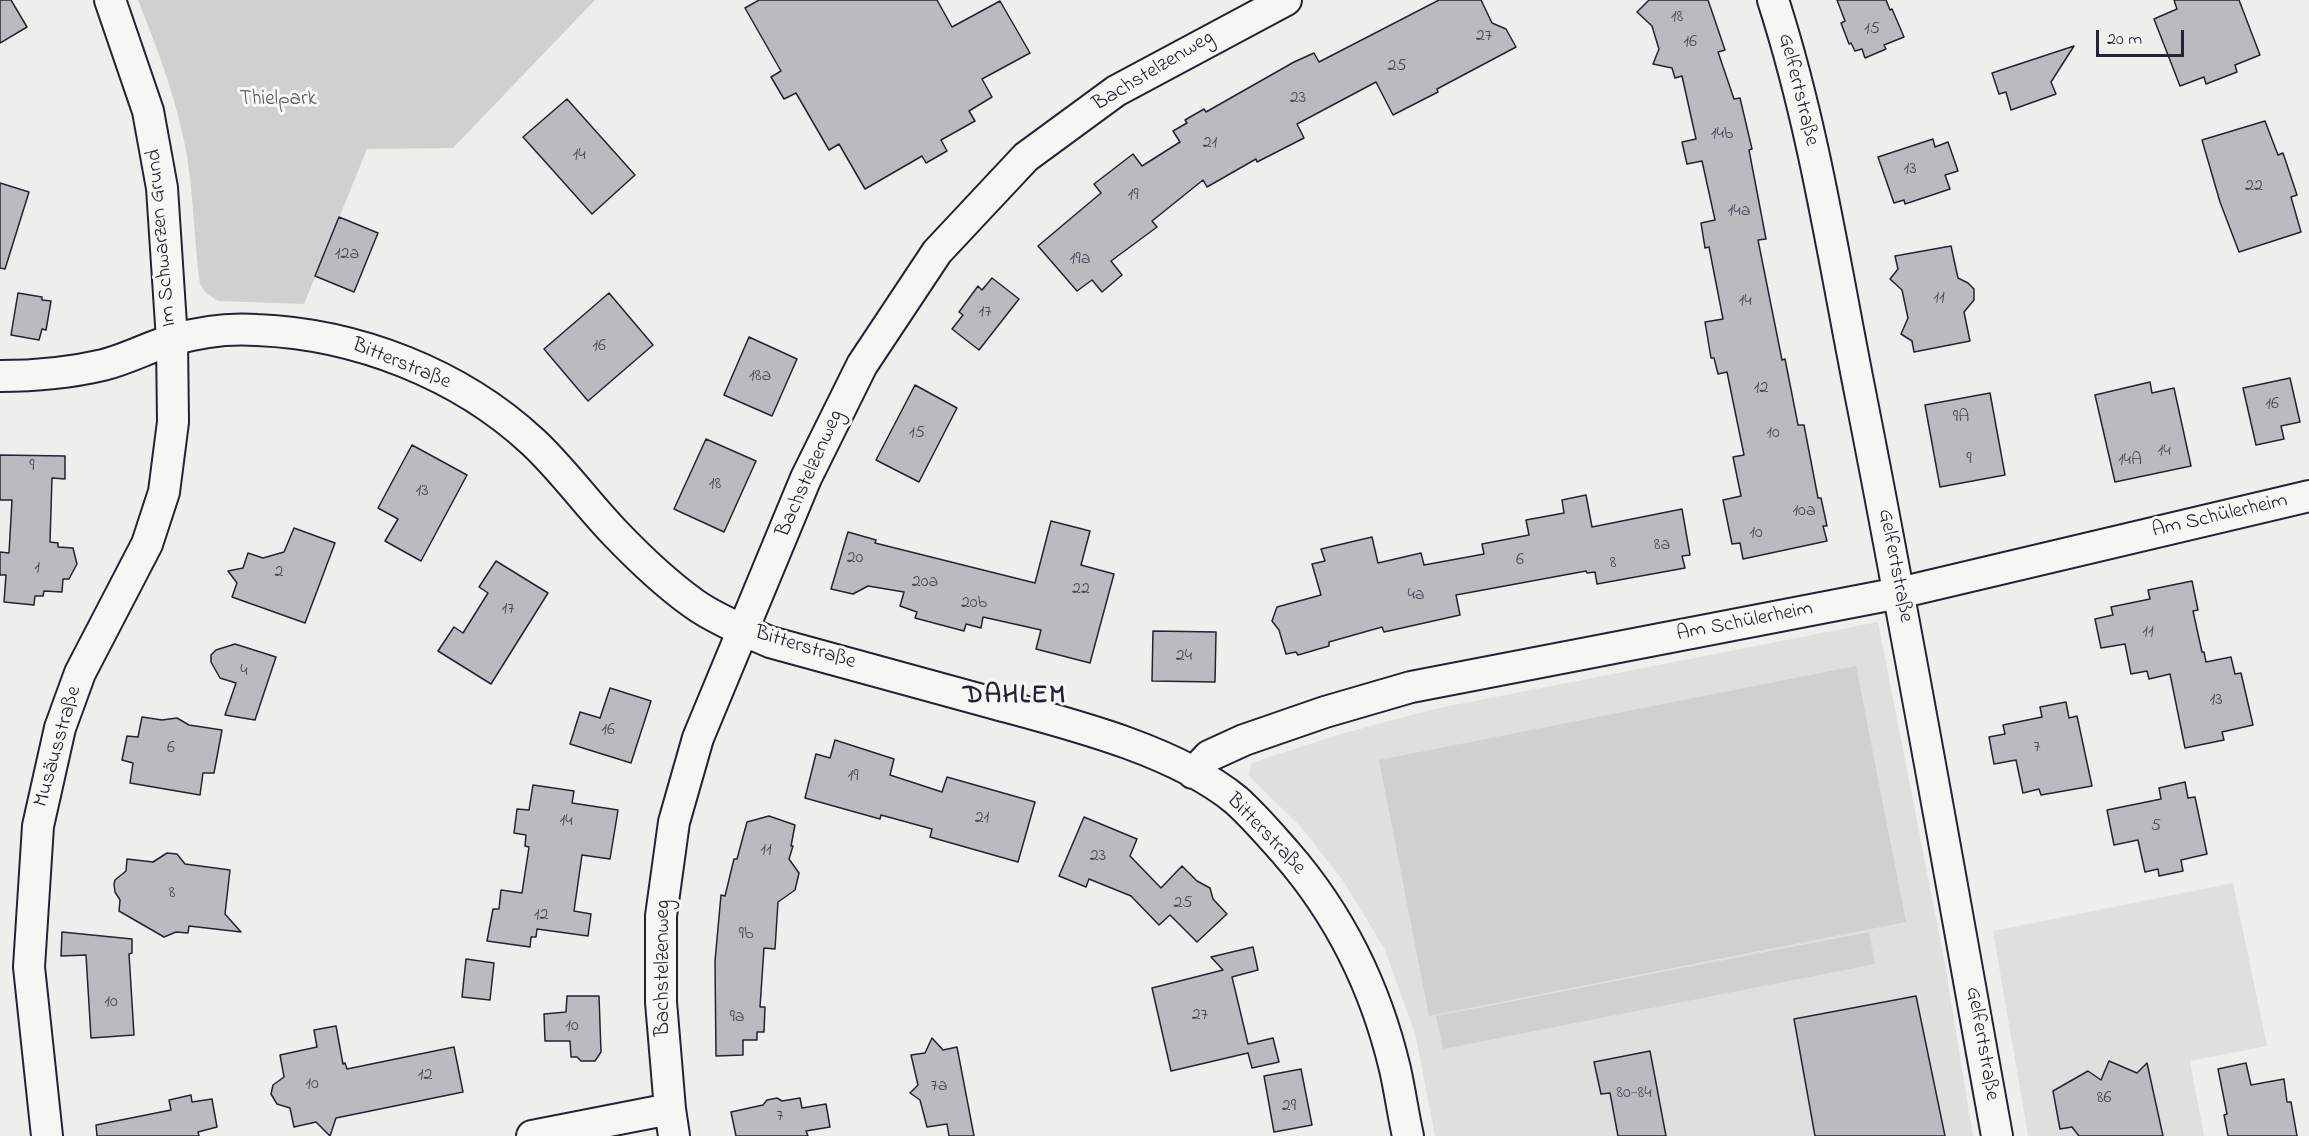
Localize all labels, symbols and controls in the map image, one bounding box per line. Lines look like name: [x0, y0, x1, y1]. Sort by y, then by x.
house number: 18: [1671, 7, 1683, 29]
scale bar: [2099, 18, 2188, 56]
house number: 15: [1864, 19, 1880, 41]
street label: Bachstelzenweg: [1089, 26, 1219, 118]
house number: 27: [1476, 26, 1492, 48]
text: 20 m: [2107, 27, 2142, 53]
street label: Gelfertstraße: [1771, 31, 1823, 149]
house number: 16: [1683, 32, 1697, 54]
house number: 25: [1387, 56, 1407, 78]
park label: Thielpark: [239, 88, 317, 114]
house number: 23: [1290, 88, 1306, 110]
house number: 14b: [1711, 124, 1733, 146]
house number: 21: [1203, 133, 1217, 155]
house number: 14: [572, 145, 586, 167]
street label: Im Schwarzen Grund: [143, 148, 183, 328]
house number: 13: [1903, 159, 1917, 181]
house number: 22: [2245, 176, 2263, 198]
house number: 19: [1127, 185, 1139, 207]
house number: 14a: [1728, 201, 1750, 223]
house number: 12a: [335, 244, 359, 266]
house number: 19a: [1070, 249, 1090, 271]
house number: 11: [1933, 288, 1945, 310]
house number: 14: [1738, 291, 1752, 313]
house number: 17: [978, 302, 992, 324]
street label: Bitterstraße: [348, 334, 454, 396]
house number: 16: [592, 336, 606, 358]
house number: 18a: [749, 366, 771, 388]
house number: 12: [1754, 378, 1768, 400]
house number: 16: [2265, 394, 2279, 416]
street label: Bachstelzenweg: [772, 406, 850, 542]
house number: 9A: [1953, 407, 1969, 429]
house number: 15: [909, 423, 925, 445]
house number: 10: [1766, 423, 1780, 445]
house number: 14: [2157, 441, 2171, 463]
house number: 9: [1966, 449, 1972, 471]
house number: 14A: [2118, 450, 2142, 472]
house number: 9: [29, 456, 35, 478]
house number: 18: [709, 474, 721, 496]
house number: 13: [415, 481, 429, 503]
street label: Am Schülerheim: [2150, 489, 2290, 545]
house number: 10a: [1792, 501, 1816, 523]
street label: Gelfertstraße: [1871, 507, 1917, 625]
house number: 10: [1749, 523, 1763, 545]
house number: 8a: [1654, 535, 1670, 557]
house number: 20: [847, 548, 863, 570]
house number: 6: [1516, 550, 1524, 572]
house number: 8: [1610, 553, 1616, 575]
house number: 1: [34, 558, 40, 580]
house number: 2: [275, 562, 283, 584]
house number: 20a: [912, 572, 938, 594]
house number: 22: [1072, 579, 1090, 601]
house number: 4a: [1407, 585, 1425, 607]
house number: 20b: [961, 593, 987, 615]
street label: Am Schülerheim: [1675, 597, 1815, 649]
house number: 17: [501, 599, 515, 621]
street label: Bitterstraße: [752, 622, 858, 676]
house number: 11: [2142, 622, 2154, 644]
house number: 24: [1176, 646, 1192, 668]
house number: 4: [240, 661, 248, 683]
district label: DAHLEM: [963, 682, 1067, 714]
street label: Musäusstraße: [30, 684, 88, 810]
house number: 13: [2209, 690, 2223, 712]
house number: 16: [601, 720, 615, 742]
house number: 7: [2033, 737, 2041, 759]
house number: 6: [167, 738, 175, 760]
house number: 19: [847, 766, 859, 788]
street label: Bitterstraße: [1220, 789, 1310, 881]
house number: 21: [975, 808, 989, 830]
house number: 14: [559, 811, 573, 833]
house number: 5: [2151, 816, 2161, 838]
house number: 11: [760, 840, 772, 862]
house number: 23: [1090, 846, 1106, 868]
house number: 8: [169, 883, 175, 905]
house number: 25: [1173, 893, 1193, 915]
street label: Bachstelzenweg: [652, 900, 678, 1036]
house number: 12: [534, 905, 548, 927]
house number: 9b: [739, 924, 753, 946]
street label: Gelfertstraße: [1959, 985, 2003, 1103]
house number: 10: [104, 992, 118, 1014]
house number: 27: [1192, 1005, 1208, 1027]
house number: 9a: [729, 1007, 745, 1029]
house number: 10: [565, 1016, 579, 1038]
house number: 12: [418, 1065, 432, 1087]
house number: 10: [305, 1074, 319, 1096]
house number: 7a: [930, 1076, 948, 1098]
house number: 80-84: [1616, 1083, 1652, 1105]
house number: 86: [2097, 1088, 2111, 1110]
house number: 29: [1282, 1096, 1296, 1118]
house number: 7: [776, 1106, 784, 1128]

